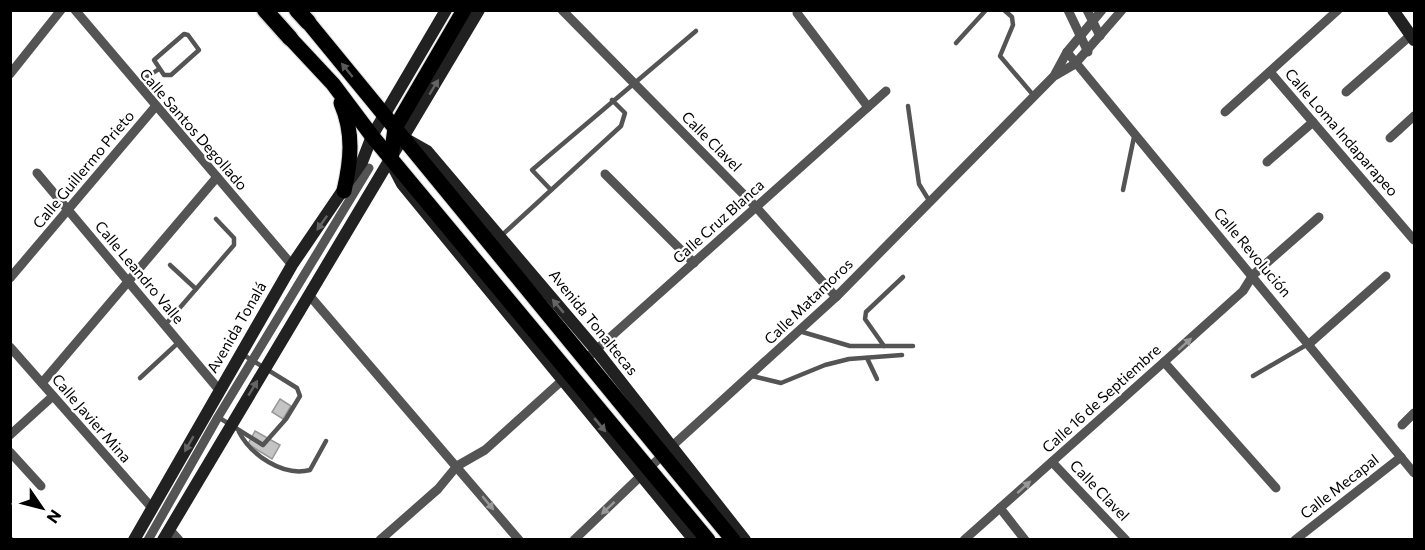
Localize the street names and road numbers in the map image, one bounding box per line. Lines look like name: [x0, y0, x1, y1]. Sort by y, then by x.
street label: Calle Santos Degollado: [136, 64, 252, 194]
street label: Calle Loma Indaparapeo: [1282, 64, 1402, 200]
street label: Calle Guillermo Prieto: [28, 106, 138, 232]
street label: Calle Clavel: [678, 107, 746, 175]
street label: Calle Cruz Blanca: [669, 175, 767, 267]
street label: Calle Revolución: [1210, 204, 1296, 300]
street label: Calle Leandro Valle: [92, 217, 188, 327]
street label: Calle Matamoros: [760, 254, 856, 348]
street label: Avenida Tonaltecas: [546, 266, 642, 379]
street label: Avenida Tonalá: [203, 278, 269, 376]
street label: Calle 16 de Septiembre: [1038, 340, 1164, 456]
street label: Calle Javier Mina: [49, 370, 135, 466]
street label: Calle Mecapal: [1296, 450, 1382, 522]
street label: Calle Clavel: [1067, 456, 1133, 524]

